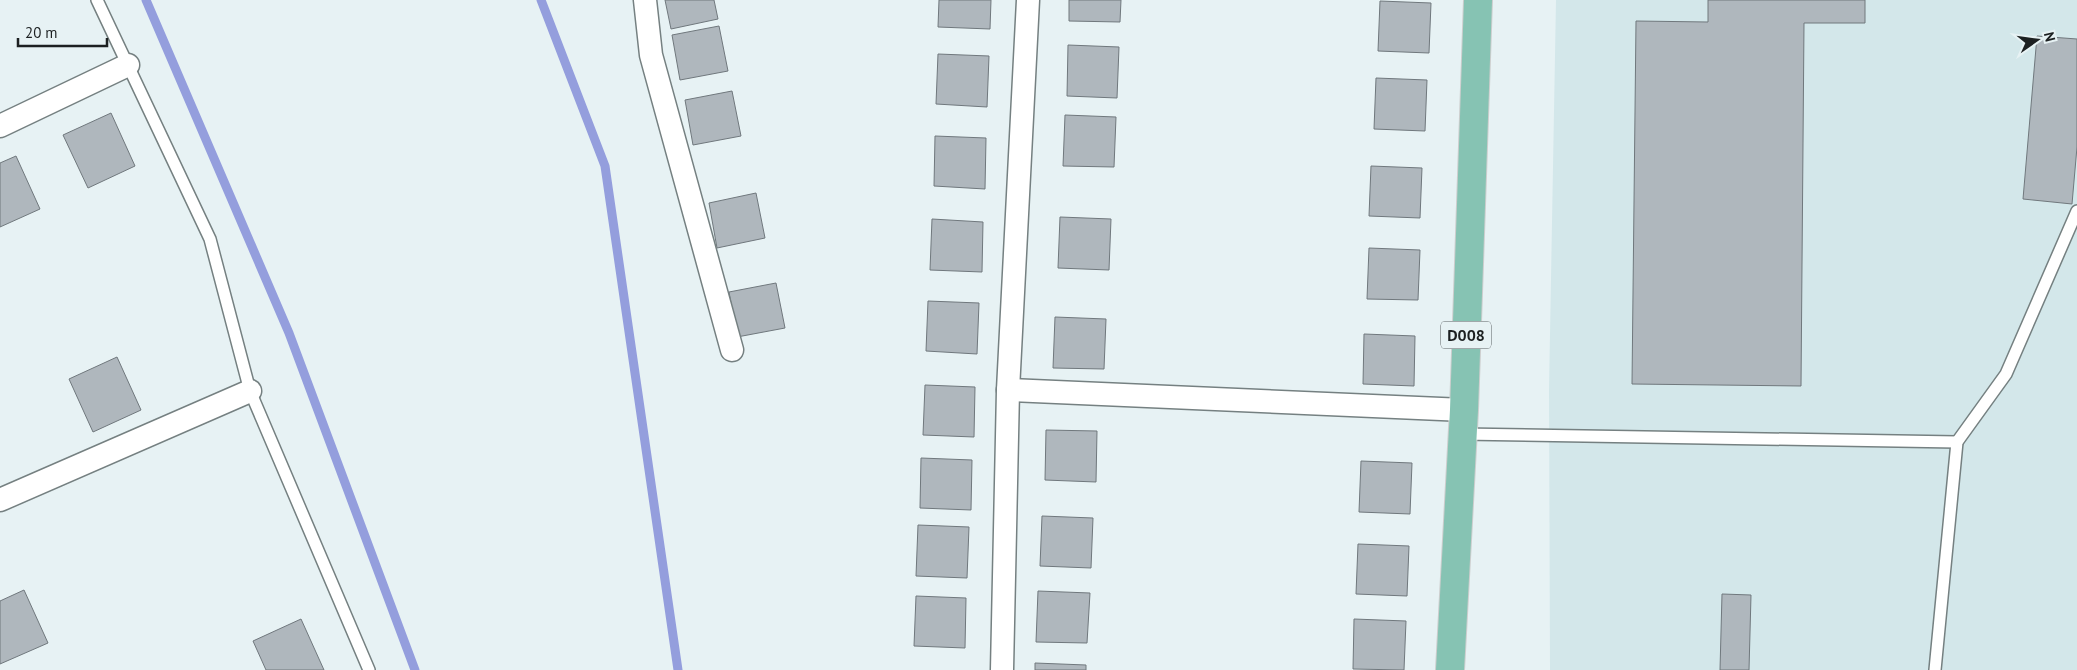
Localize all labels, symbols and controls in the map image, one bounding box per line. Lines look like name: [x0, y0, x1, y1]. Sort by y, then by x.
scale bar: [18, 15, 106, 47]
north arrow: [2012, 15, 2062, 65]
text: 20 m: [25, 23, 58, 42]
text: N: [2040, 30, 2059, 43]
road number: D008: [1441, 322, 1491, 348]

